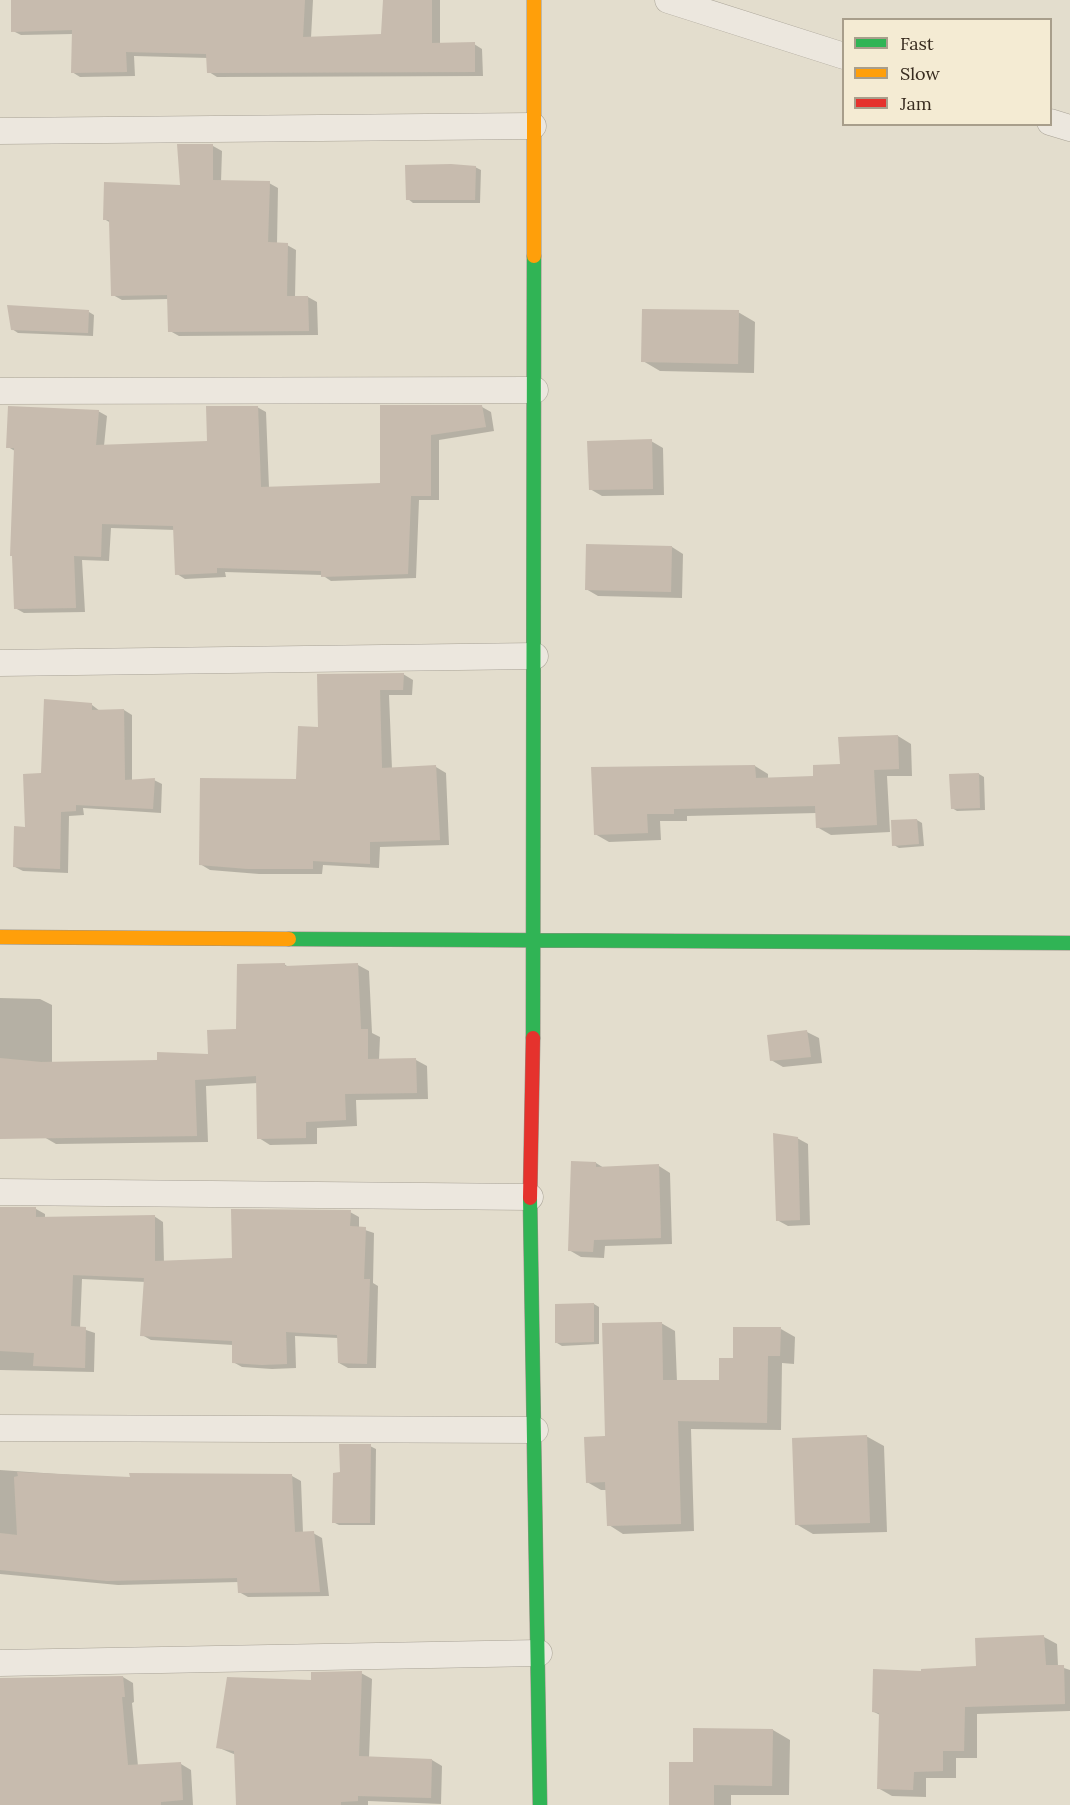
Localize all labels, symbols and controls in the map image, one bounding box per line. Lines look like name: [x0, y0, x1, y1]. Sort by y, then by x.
legend: [842, 18, 1052, 126]
text: Fast: [900, 32, 934, 55]
text: Slow: [900, 62, 940, 85]
text: Jam: [900, 92, 932, 115]

